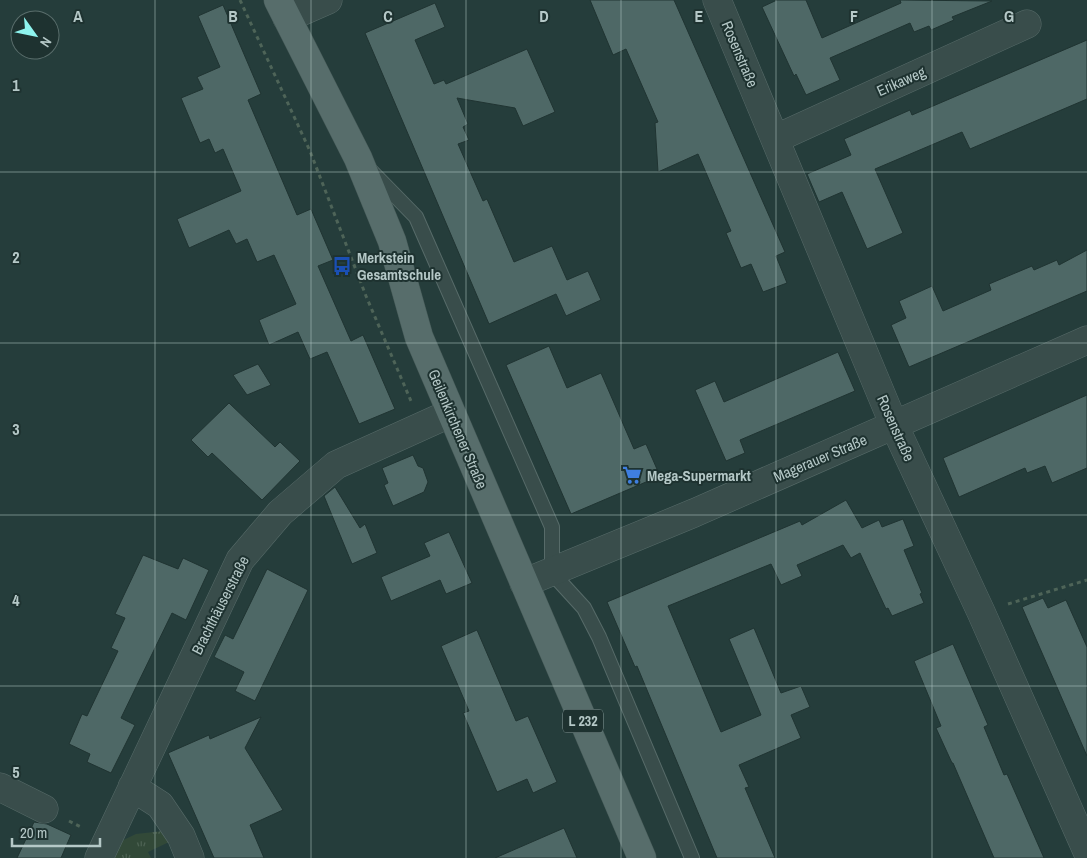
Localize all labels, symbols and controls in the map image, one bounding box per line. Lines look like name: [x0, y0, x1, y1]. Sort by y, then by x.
text: A: [73, 5, 83, 27]
text: B: [228, 5, 238, 27]
text: C: [383, 5, 393, 27]
text: D: [539, 5, 549, 27]
text: E: [695, 5, 704, 27]
text: F: [850, 5, 858, 27]
text: G: [1004, 5, 1014, 27]
north arrow: [10, 10, 60, 60]
street label: Rosenstraße: [717, 17, 763, 91]
text: N: [36, 34, 56, 50]
street label: Erikaweg: [873, 61, 929, 101]
text: 1: [12, 74, 20, 96]
text: 2: [12, 246, 20, 268]
place label: Merkstein Gesamtschule: [357, 247, 441, 285]
bus stop icon: Merkstein Gesamtschule: [331, 255, 353, 277]
street label: Geilenkirchener Straße: [423, 366, 493, 492]
street label: Rosenstraße: [872, 392, 920, 465]
text: 3: [12, 418, 20, 440]
street label: Magerauer Straße: [770, 429, 870, 487]
supermarket icon: Mega-Supermarkt: [621, 464, 643, 486]
place label: Mega-Supermarkt: [647, 465, 751, 486]
street label: Brachthäuserstraße: [186, 552, 254, 658]
text: 4: [12, 589, 20, 611]
road number: L 232: [563, 709, 603, 732]
text: 5: [12, 761, 20, 783]
scale bar: [12, 816, 100, 848]
text: 20 m: [20, 822, 47, 843]

